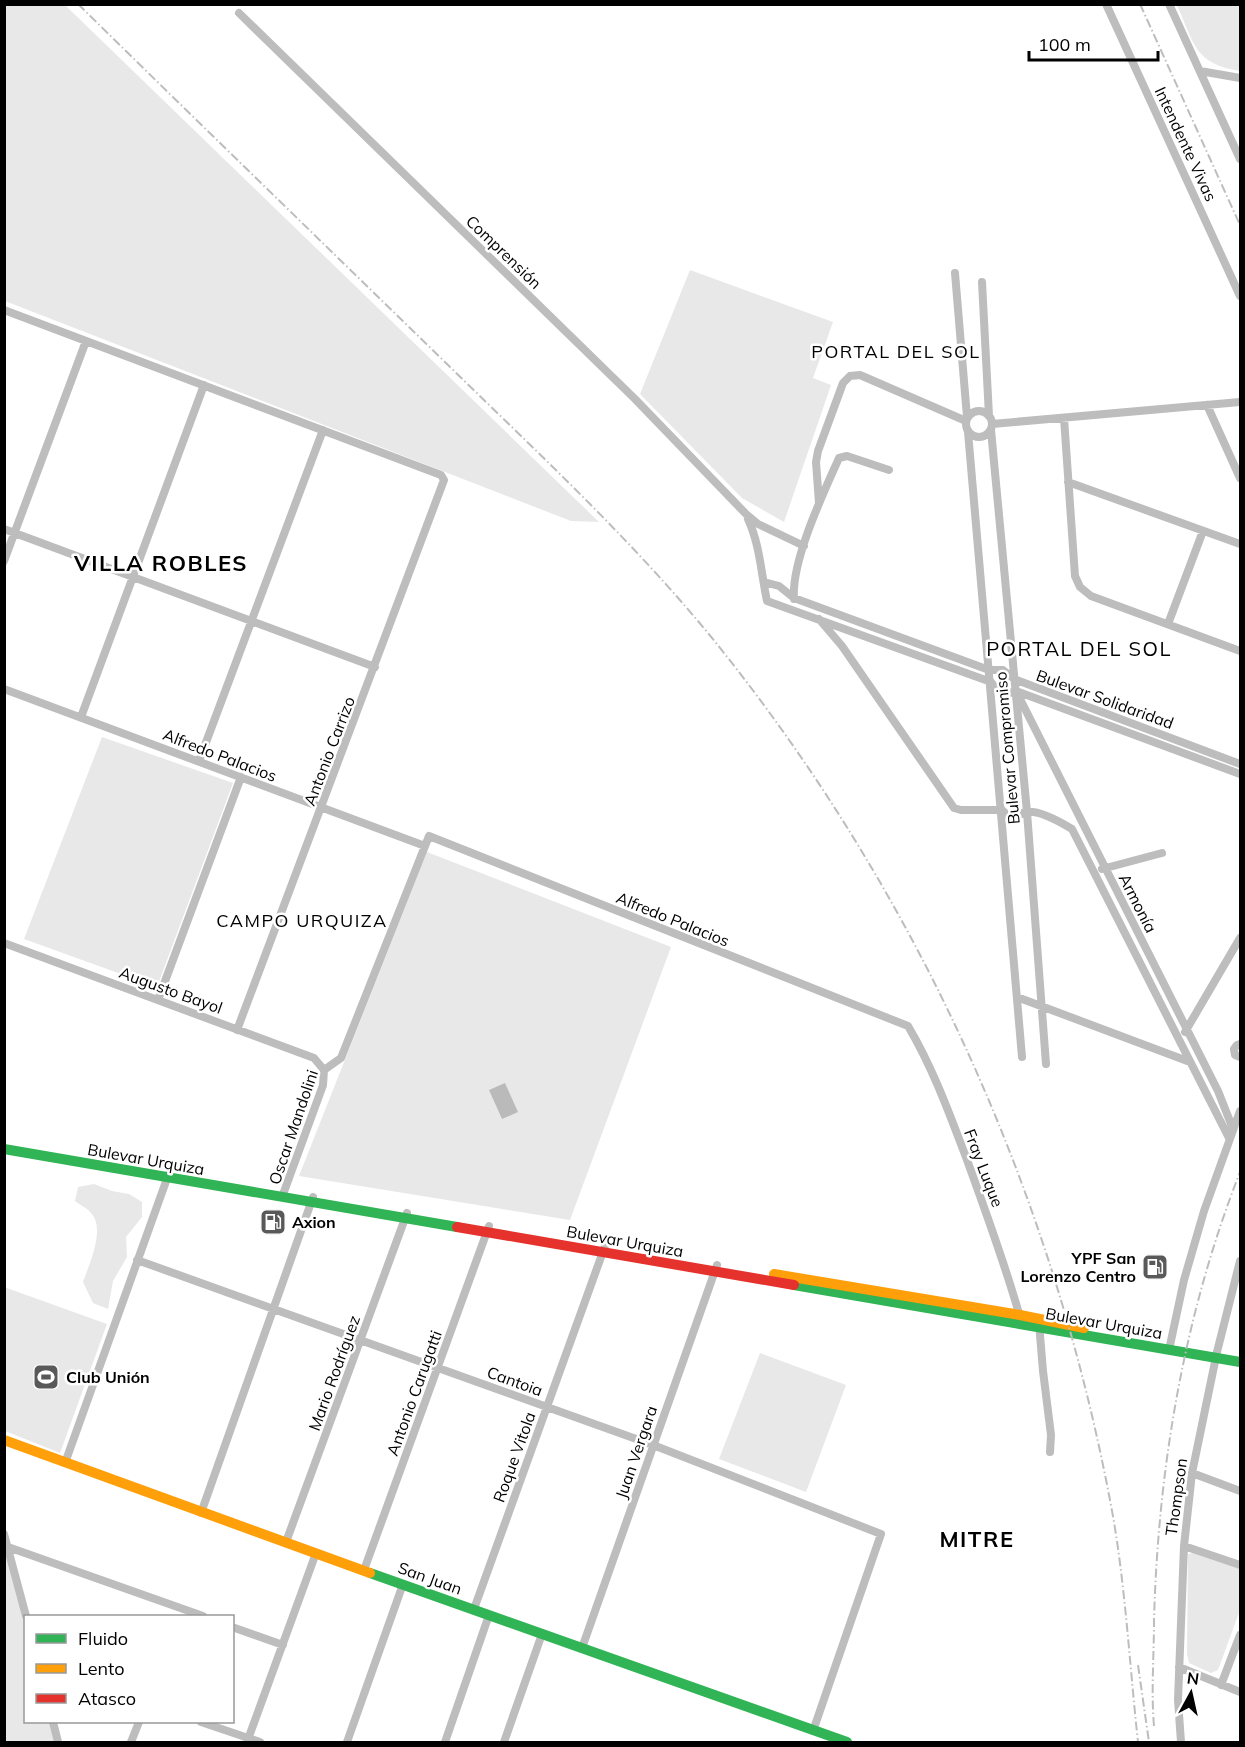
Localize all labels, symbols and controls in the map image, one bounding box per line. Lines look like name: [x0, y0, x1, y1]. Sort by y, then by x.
scale bar: [1029, 24, 1158, 62]
text: 100 m: [1038, 33, 1091, 56]
street label: Intendente Vivas: [1151, 84, 1221, 204]
street label: Comprensión: [462, 211, 546, 293]
district label: PORTAL DEL SOL: [811, 340, 981, 363]
district label: VILLA ROBLES: [73, 549, 248, 577]
district label: PORTAL DEL SOL: [986, 636, 1172, 661]
street label: Bulevar Solidaridad: [1034, 665, 1176, 733]
street label: Bulevar Compromiso: [990, 671, 1024, 825]
street label: Antonio Carrizo: [299, 694, 359, 808]
street label: Alfredo Palacios: [160, 724, 280, 786]
street label: Armonía: [1115, 870, 1161, 936]
street label: Alfredo Palacios: [614, 887, 732, 951]
district label: CAMPO URQUIZA: [216, 909, 388, 932]
street label: Augusto Bayol: [117, 962, 225, 1018]
street label: Oscar Mandolini: [264, 1067, 322, 1187]
street label: Fray Luque: [960, 1126, 1008, 1210]
street label: Bulevar Urquiza: [86, 1139, 206, 1179]
fuel station icon: Axion: [258, 1207, 288, 1237]
place label: Axion: [292, 1212, 336, 1232]
street label: Bulevar Urquiza: [565, 1221, 685, 1261]
place label: YPF San Lorenzo Centro: [1020, 1248, 1136, 1286]
fuel station icon: YPF San Lorenzo Centro: [1140, 1252, 1170, 1282]
street label: Bulevar Urquiza: [1044, 1303, 1164, 1343]
street label: Mario Rodríguez: [304, 1313, 364, 1433]
street label: Antonio Carugatti: [382, 1328, 446, 1458]
sports icon: Club Unión: [31, 1362, 61, 1392]
street label: Cantoia: [484, 1362, 546, 1400]
place label: Club Unión: [66, 1367, 150, 1387]
street label: Juan Vergara: [611, 1403, 661, 1501]
street label: Roque Vitola: [488, 1409, 540, 1505]
street label: Thompson: [1161, 1457, 1191, 1537]
district label: MITRE: [939, 1525, 1015, 1553]
street label: San Juan: [395, 1557, 465, 1599]
legend: [24, 1615, 234, 1723]
text: Fluido: [78, 1627, 128, 1650]
text: Lento: [78, 1657, 125, 1680]
north arrow: [1161, 1663, 1221, 1723]
text: N: [1186, 1667, 1200, 1689]
text: Atasco: [78, 1687, 136, 1710]

